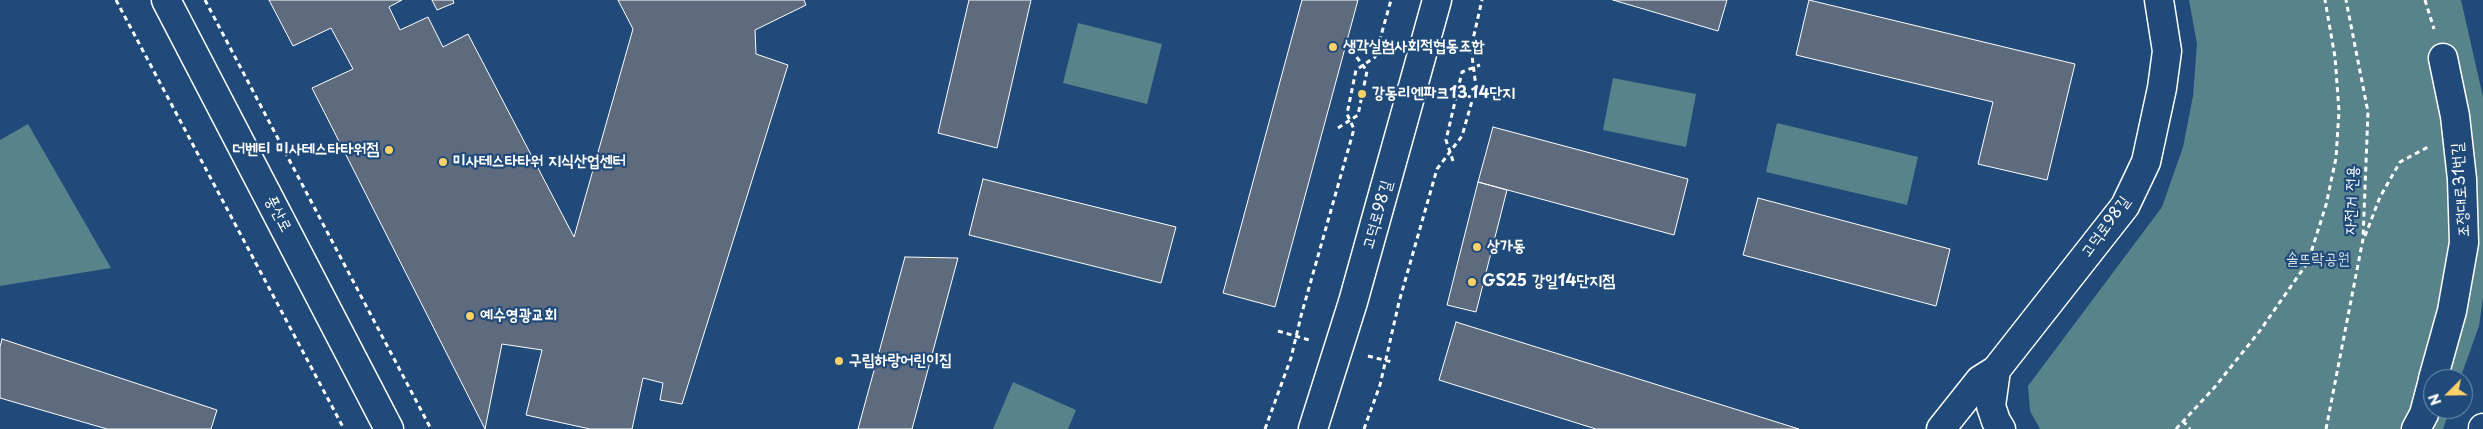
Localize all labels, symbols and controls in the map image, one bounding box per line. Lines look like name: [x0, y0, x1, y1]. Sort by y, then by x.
place label: 생각실험사회적협동조합: [1343, 37, 1485, 57]
marker: 생각실험사회적협동조합: [1327, 41, 1339, 53]
place label: 강동리엔파크13.14단지: [1372, 84, 1515, 104]
marker: 강동리엔파크13.14단지: [1356, 88, 1368, 100]
place label: 더벤티 미사테스타타워점: [232, 140, 379, 160]
street label: 조정대로31번길: [2448, 142, 2474, 238]
marker: 더벤티 미사테스타타워점: [383, 144, 395, 156]
place label: 미사테스타타워 지식산업센터: [453, 152, 626, 172]
marker: 미사테스타타워 지식산업센터: [437, 156, 449, 168]
street label: 자전거 전용: [2341, 165, 2363, 235]
street label: 고덕로98길: [1359, 178, 1397, 252]
street label: 풍산로: [261, 192, 295, 236]
street label: 고덕로98길: [2077, 193, 2135, 261]
place label: 상가동: [1487, 237, 1526, 257]
marker: 상가동: [1471, 241, 1483, 253]
park label: 솔뜨락공원: [2286, 250, 2350, 270]
place label: GS25 강일14단지점: [1482, 272, 1615, 292]
marker: GS25 강일14단지점: [1466, 276, 1478, 288]
place label: 예수영광교회: [480, 306, 557, 326]
marker: 예수영광교회: [464, 310, 476, 322]
place label: 구립하랑어린이집: [849, 351, 952, 371]
marker: 구립하랑어린이집: [833, 355, 845, 367]
north arrow: [2423, 369, 2473, 419]
text: N: [2423, 390, 2446, 409]

